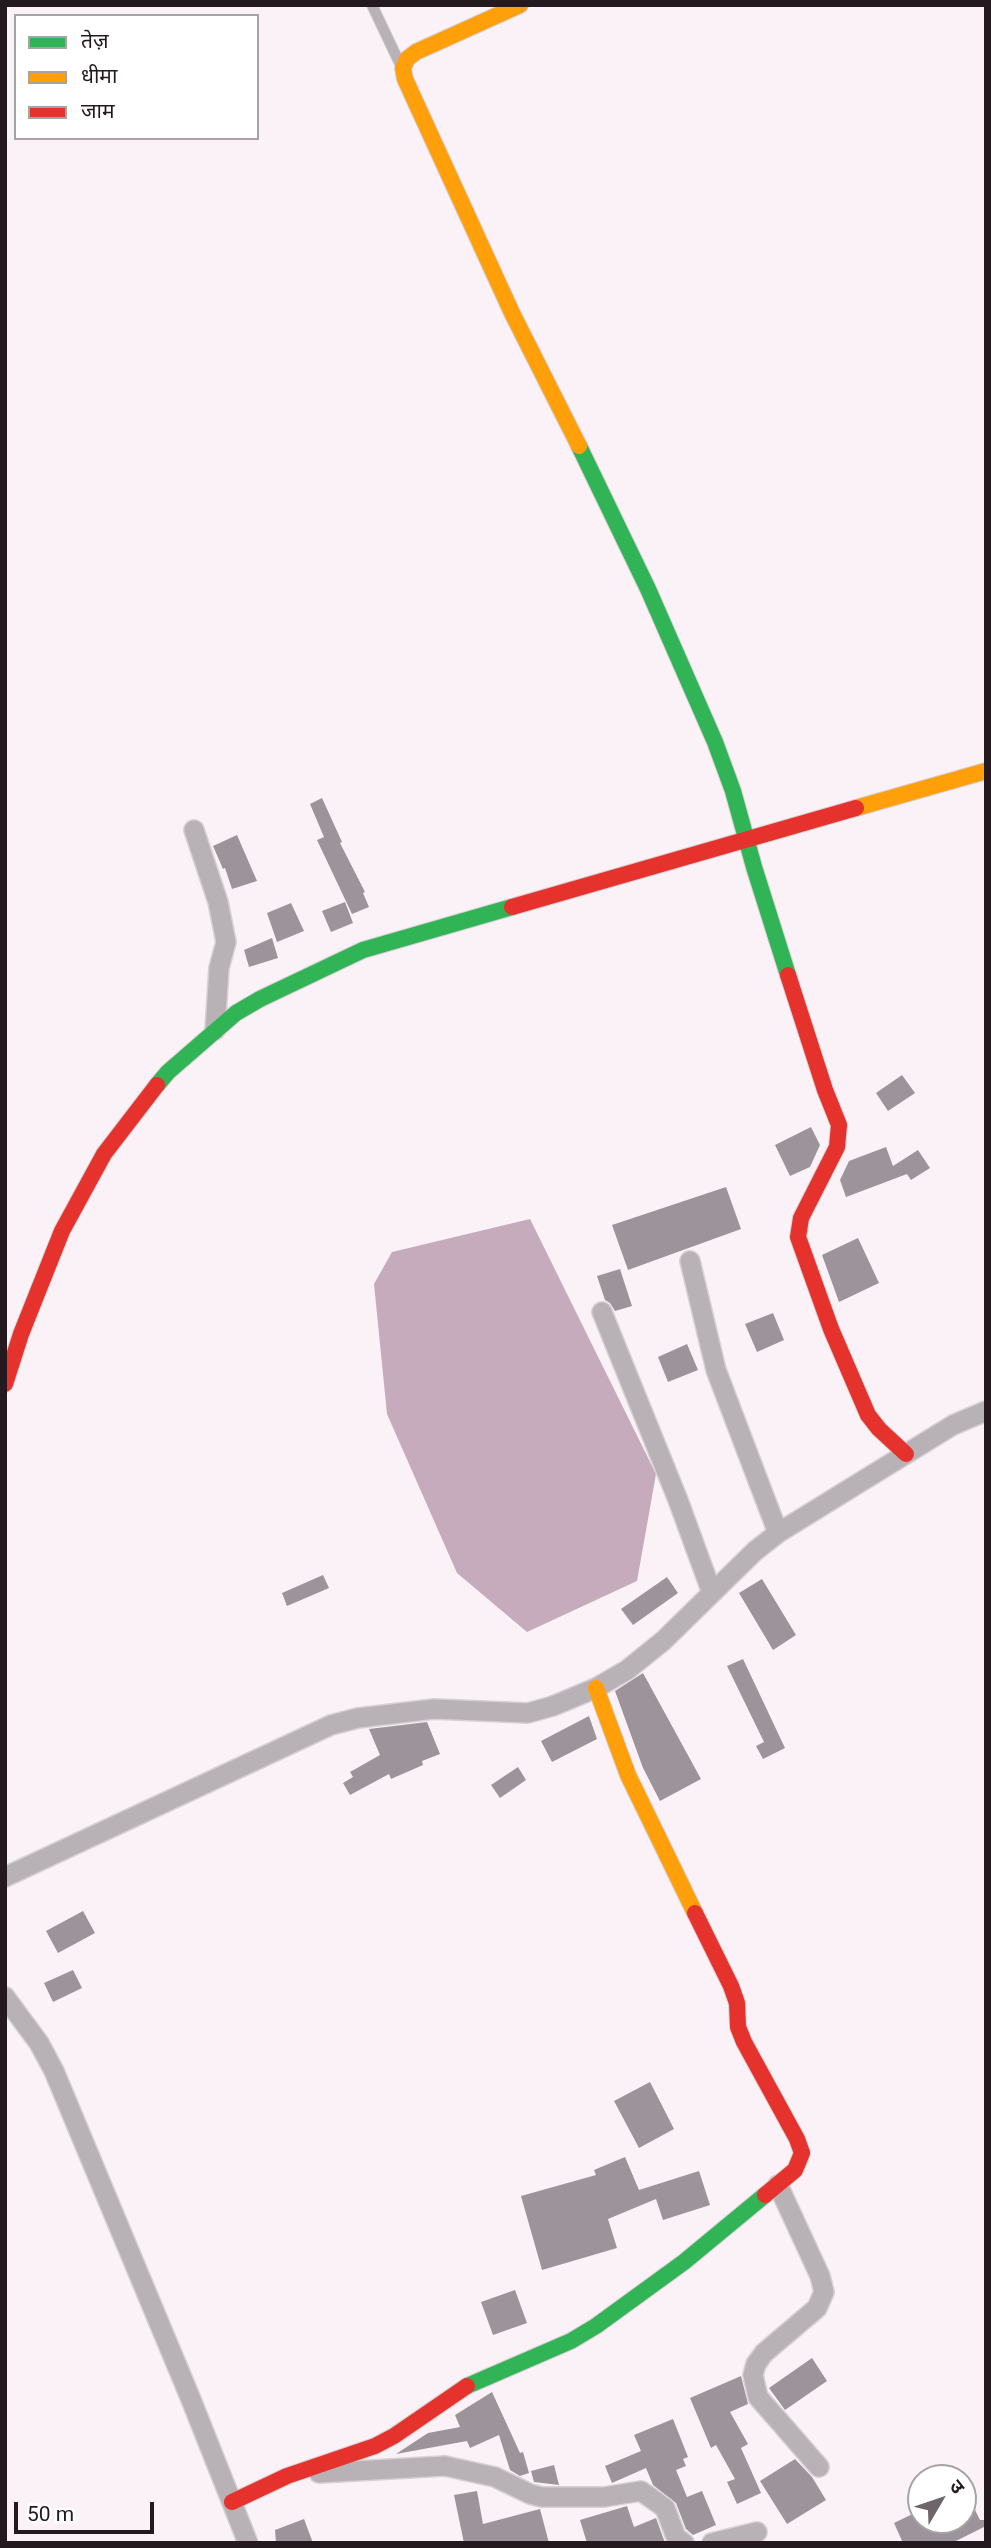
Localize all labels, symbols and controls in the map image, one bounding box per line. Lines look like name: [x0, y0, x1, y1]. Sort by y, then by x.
legend: [14, 14, 259, 140]
text: तेज़: [81, 29, 109, 53]
text: धीमा: [81, 64, 117, 88]
text: जाम: [81, 99, 115, 123]
north arrow: [907, 2464, 977, 2534]
text: उ: [945, 2475, 970, 2498]
scale bar: [18, 2488, 158, 2532]
text: 50 m: [27, 2502, 74, 2526]

